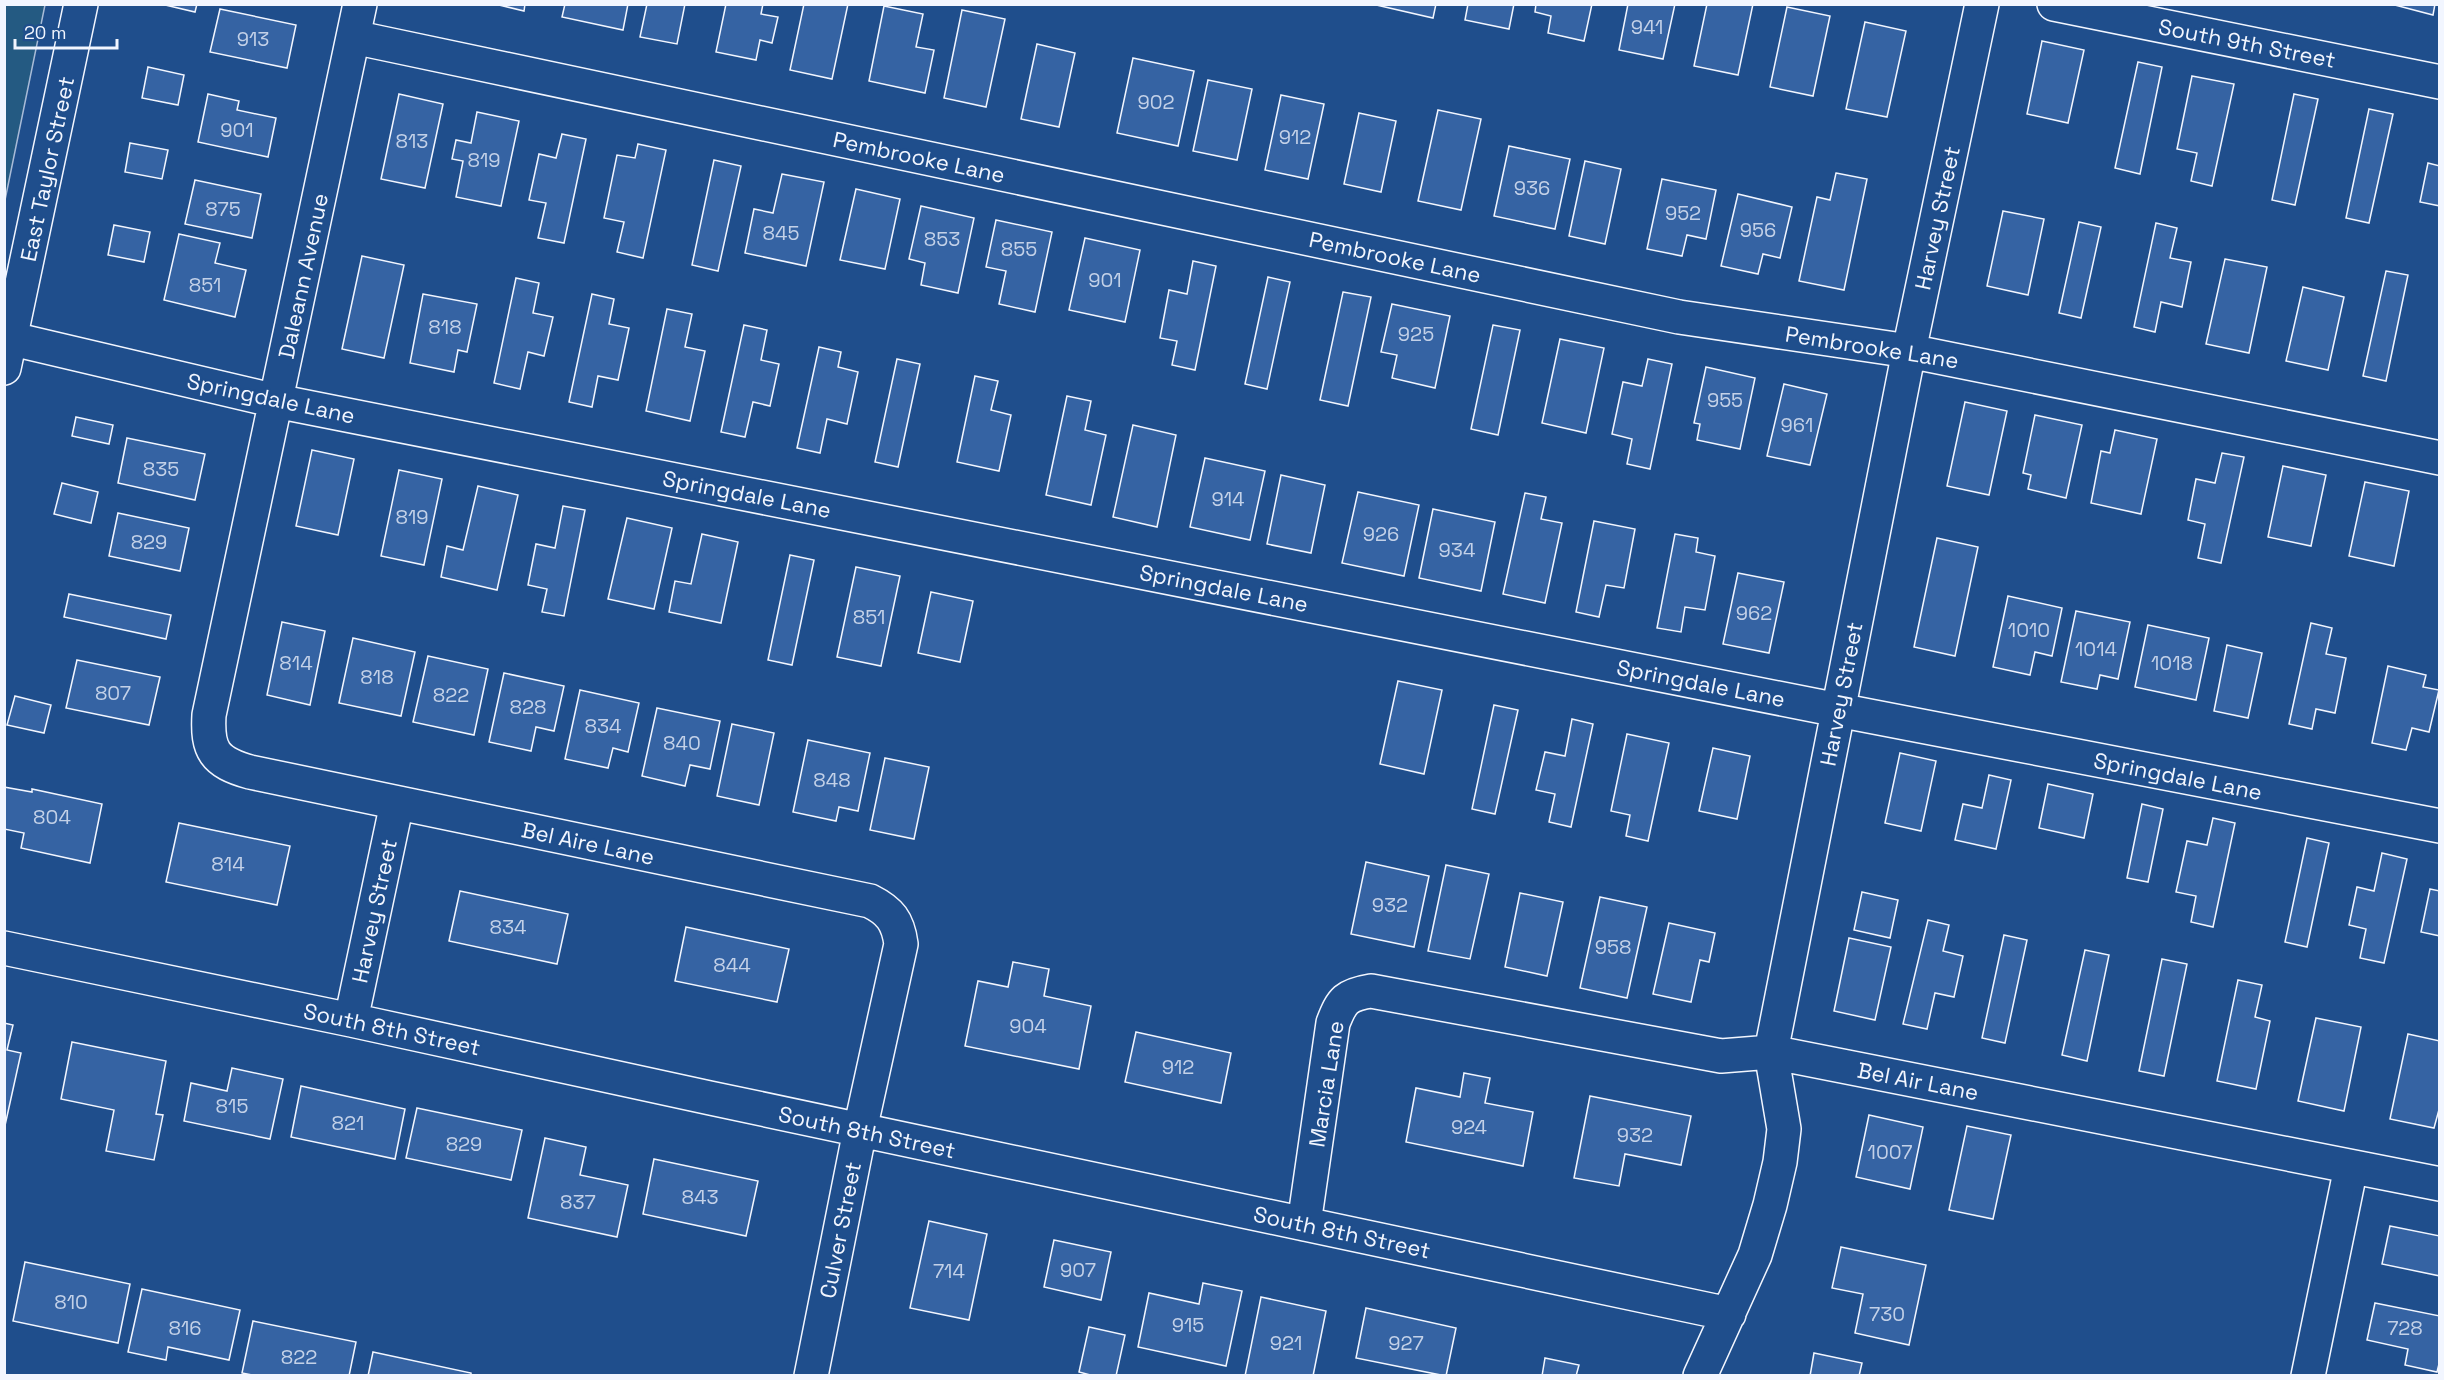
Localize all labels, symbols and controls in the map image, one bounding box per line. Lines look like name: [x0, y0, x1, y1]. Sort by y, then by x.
scale bar: [15, 12, 117, 50]
street label: South 9th Street: [2156, 12, 2338, 74]
house number: 941: [1631, 14, 1663, 40]
text: 20 m: [24, 21, 67, 44]
house number: 913: [237, 26, 269, 52]
street label: East Taylor Street: [14, 74, 80, 264]
house number: 902: [1137, 89, 1175, 115]
house number: 901: [220, 117, 254, 143]
house number: 912: [1279, 124, 1311, 150]
street label: Pembrooke Lane: [830, 125, 1008, 189]
house number: 813: [396, 128, 428, 154]
street label: Harvey Street: [1908, 144, 1966, 292]
house number: 819: [467, 147, 501, 173]
house number: 936: [1514, 175, 1550, 201]
street label: Daleann Avenue: [272, 191, 334, 361]
house number: 875: [205, 196, 241, 222]
house number: 952: [1665, 200, 1701, 226]
house number: 956: [1740, 217, 1776, 243]
house number: 845: [763, 220, 799, 246]
street label: Pembrooke Lane: [1306, 225, 1484, 289]
house number: 853: [924, 226, 960, 252]
house number: 855: [1001, 236, 1037, 262]
house number: 901: [1088, 267, 1122, 293]
house number: 851: [189, 272, 221, 298]
house number: 818: [428, 314, 462, 340]
street label: Pembrooke Lane: [1783, 319, 1961, 375]
house number: 925: [1398, 321, 1434, 347]
street label: Springdale Lane: [184, 367, 358, 429]
house number: 955: [1707, 387, 1743, 413]
house number: 961: [1781, 412, 1813, 438]
house number: 835: [143, 456, 179, 482]
street label: Springdale Lane: [660, 464, 834, 524]
house number: 914: [1211, 486, 1245, 512]
house number: 819: [395, 504, 429, 530]
house number: 926: [1363, 521, 1399, 547]
house number: 829: [131, 529, 167, 555]
house number: 934: [1439, 537, 1475, 563]
street label: Springdale Lane: [1137, 558, 1311, 618]
house number: 962: [1736, 600, 1772, 626]
house number: 851: [853, 604, 885, 630]
house number: 1010: [2008, 617, 2050, 643]
street label: Harvey Street: [1813, 620, 1869, 768]
house number: 1014: [2075, 636, 2117, 662]
house number: 814: [279, 650, 313, 676]
house number: 1018: [2151, 650, 2193, 676]
street label: Springdale Lane: [1614, 653, 1788, 713]
house number: 818: [360, 664, 394, 690]
house number: 807: [95, 680, 131, 706]
house number: 822: [433, 682, 469, 708]
house number: 828: [510, 694, 546, 720]
house number: 834: [584, 713, 622, 739]
house number: 840: [663, 730, 701, 756]
street label: Springdale Lane: [2091, 746, 2265, 806]
house number: 848: [813, 767, 851, 793]
house number: 804: [33, 804, 71, 830]
street label: Bel Aire Lane: [519, 815, 657, 871]
street label: Harvey Street: [345, 837, 403, 985]
house number: 814: [211, 851, 245, 877]
house number: 932: [1372, 892, 1408, 918]
house number: 834: [489, 914, 527, 940]
house number: 958: [1595, 934, 1631, 960]
house number: 844: [713, 952, 751, 978]
street label: South 8th Street: [301, 997, 483, 1061]
house number: 904: [1009, 1013, 1047, 1039]
street label: Marcia Lane: [1302, 1019, 1350, 1149]
house number: 912: [1162, 1054, 1194, 1080]
street label: Bel Air Lane: [1855, 1056, 1981, 1106]
house number: 815: [216, 1093, 248, 1119]
street label: South 8th Street: [776, 1100, 958, 1164]
house number: 821: [332, 1110, 364, 1136]
house number: 924: [1451, 1114, 1487, 1140]
house number: 932: [1617, 1122, 1653, 1148]
house number: 829: [446, 1131, 482, 1157]
house number: 1007: [1868, 1139, 1912, 1165]
street label: Culver Street: [813, 1159, 867, 1301]
house number: 843: [681, 1184, 719, 1210]
house number: 837: [560, 1189, 596, 1215]
street label: South 8th Street: [1251, 1200, 1433, 1264]
house number: 907: [1060, 1257, 1096, 1283]
house number: 714: [933, 1258, 965, 1284]
house number: 810: [54, 1289, 88, 1315]
house number: 730: [1869, 1301, 1905, 1327]
house number: 915: [1172, 1312, 1204, 1338]
house number: 816: [168, 1315, 202, 1341]
house number: 728: [2387, 1315, 2423, 1341]
house number: 921: [1270, 1330, 1302, 1356]
house number: 927: [1388, 1330, 1424, 1356]
house number: 822: [281, 1344, 317, 1370]

